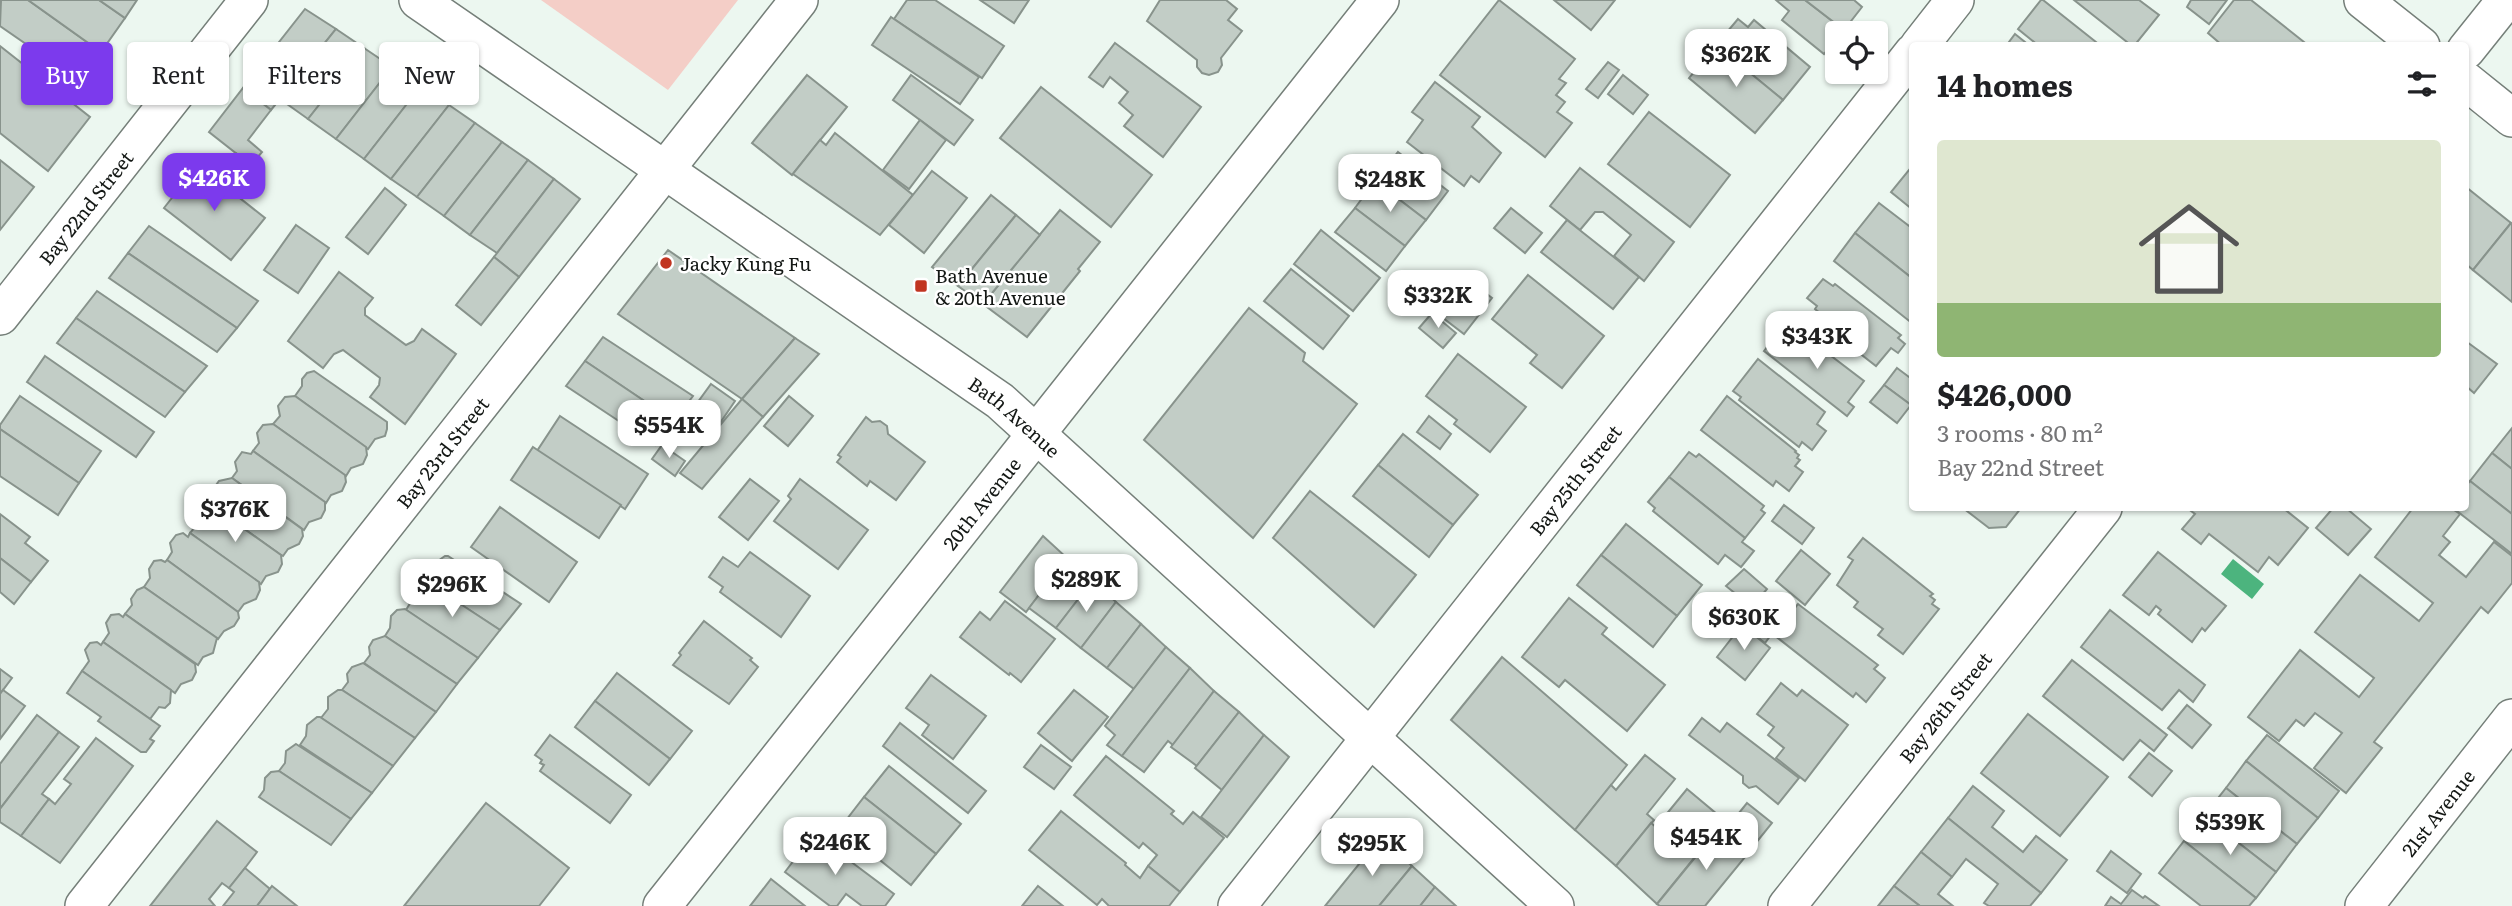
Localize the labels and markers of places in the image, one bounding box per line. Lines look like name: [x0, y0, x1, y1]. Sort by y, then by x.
pin: $362K: [1687, 29, 1785, 89]
pin: $426K: [165, 154, 263, 213]
pin: $248K: [1341, 154, 1439, 214]
place label: Jacky Kung Fu: [680, 249, 811, 277]
marker: Jacky Kung Fu: [658, 255, 674, 271]
place label: Bath Avenue & 20th Avenue: [935, 261, 1066, 311]
pin: $332K: [1389, 270, 1487, 330]
marker: Bath Avenue & 20th Avenue: [913, 278, 929, 294]
pin: $343K: [1768, 312, 1866, 371]
pin: $554K: [620, 400, 718, 460]
pin: $376K: [186, 484, 284, 544]
pin: $289K: [1037, 554, 1135, 614]
pin: $296K: [403, 560, 501, 619]
pin: $630K: [1695, 592, 1793, 652]
pin: $539K: [2181, 798, 2279, 857]
pin: $454K: [1657, 812, 1755, 872]
pin: $246K: [786, 818, 884, 877]
pin: $295K: [1323, 818, 1421, 878]

